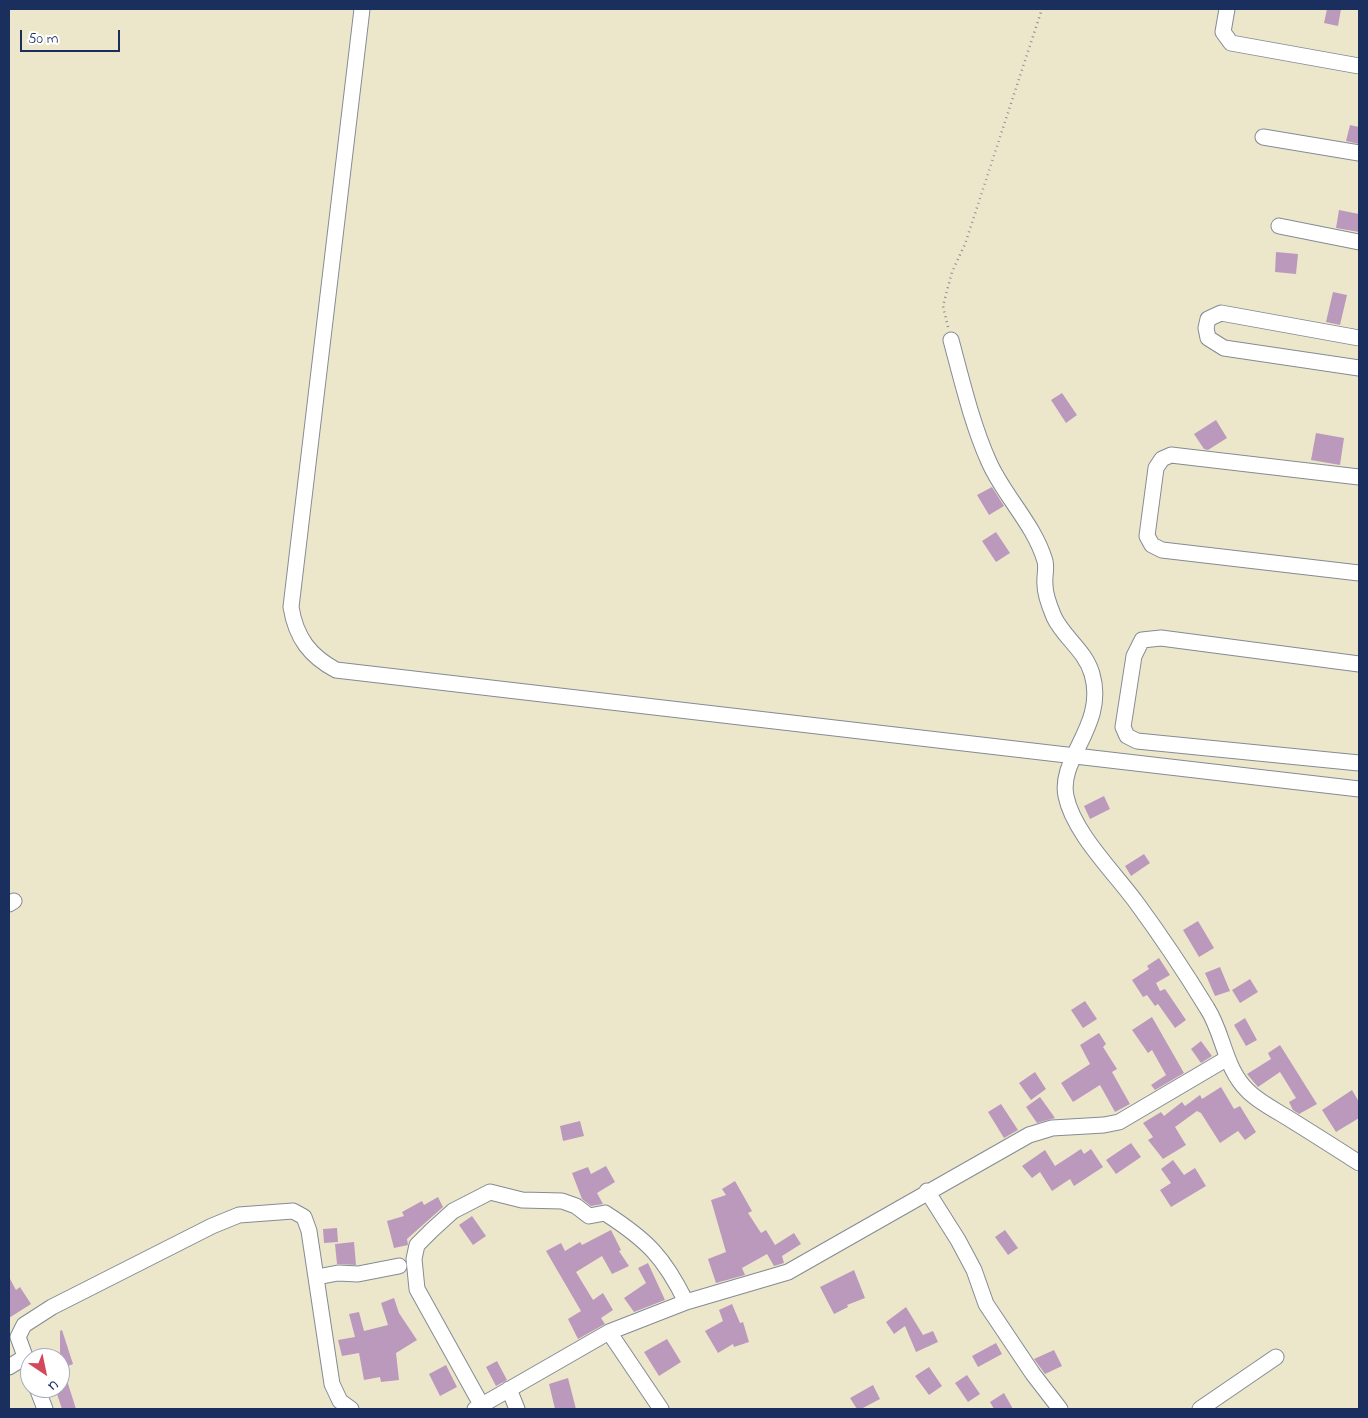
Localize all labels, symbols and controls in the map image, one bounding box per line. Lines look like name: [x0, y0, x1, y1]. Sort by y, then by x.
scale bar: [22, 20, 122, 52]
text: 50 m: [28, 28, 58, 50]
north arrow: [20, 1348, 70, 1398]
text: U: [44, 1374, 63, 1396]

